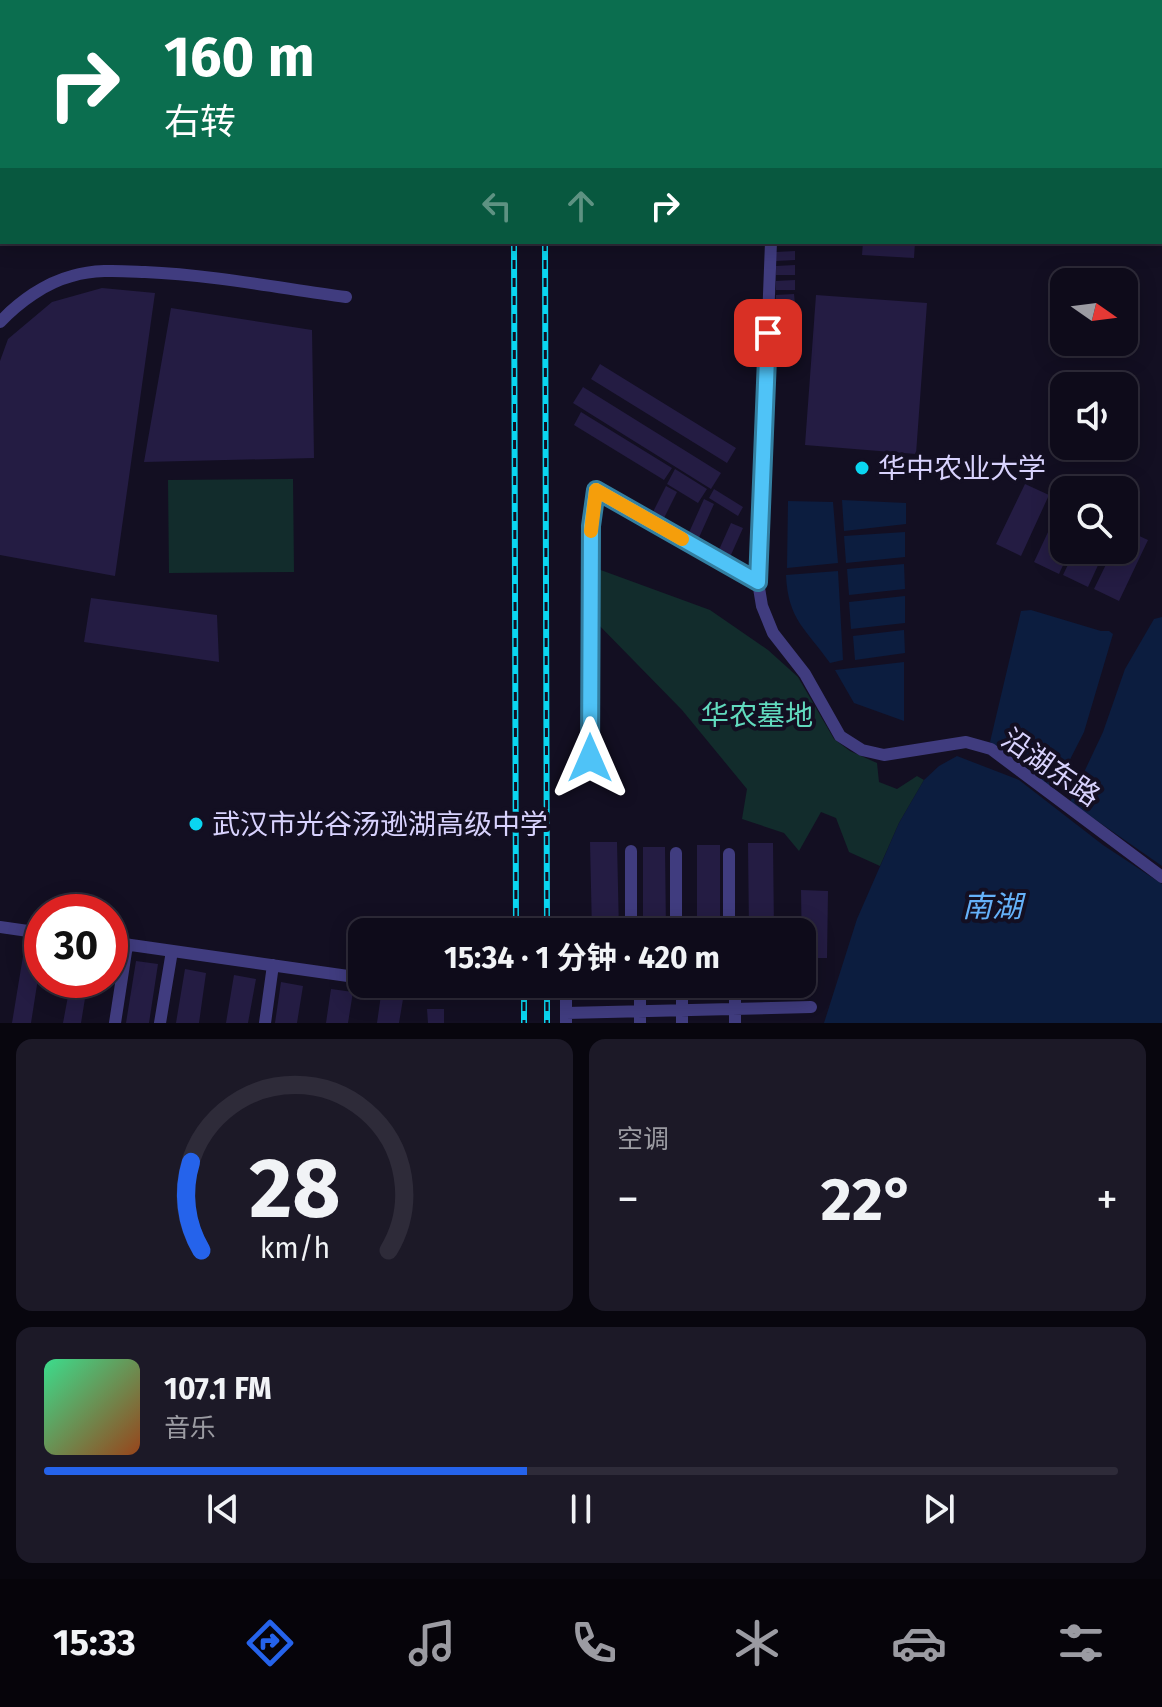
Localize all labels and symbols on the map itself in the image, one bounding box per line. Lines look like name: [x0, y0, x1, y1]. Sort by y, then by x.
north arrow: [1050, 268, 1138, 356]
pin: [734, 299, 802, 367]
place label: 华中农业大学: [878, 452, 1046, 485]
marker: 华中农业大学: [853, 459, 871, 477]
park label: 华农墓地: [701, 699, 813, 732]
position arrow: [548, 716, 632, 800]
street label: 沿湖东路: [995, 722, 1106, 813]
place label: 武汉市光谷汤逊湖高级中学: [212, 808, 548, 841]
marker: 武汉市光谷汤逊湖高级中学: [187, 815, 205, 833]
water label: 南湖: [962, 889, 1026, 925]
speed limit sign: 30: [24, 894, 128, 998]

